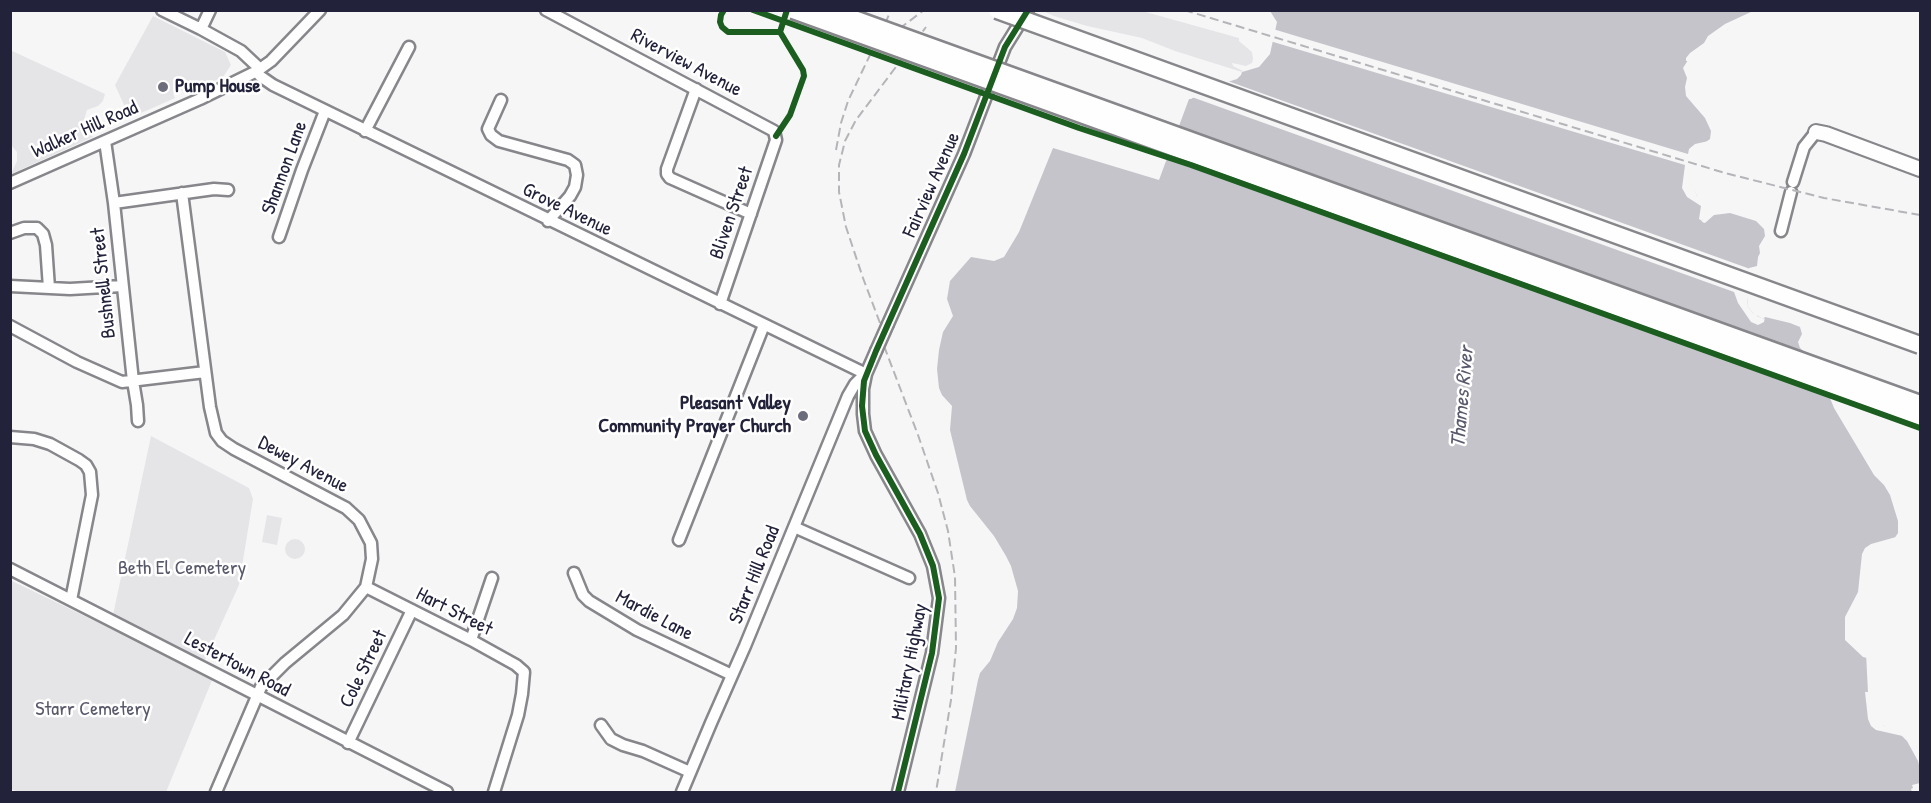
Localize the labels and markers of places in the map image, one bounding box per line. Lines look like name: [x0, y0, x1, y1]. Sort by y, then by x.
place label: Pump House: [175, 75, 260, 99]
marker: Pump House: [156, 80, 170, 94]
place label: Pleasant Valley Community Prayer Church: [598, 392, 791, 439]
marker: Pleasant Valley Community Prayer Church: [796, 409, 810, 423]

